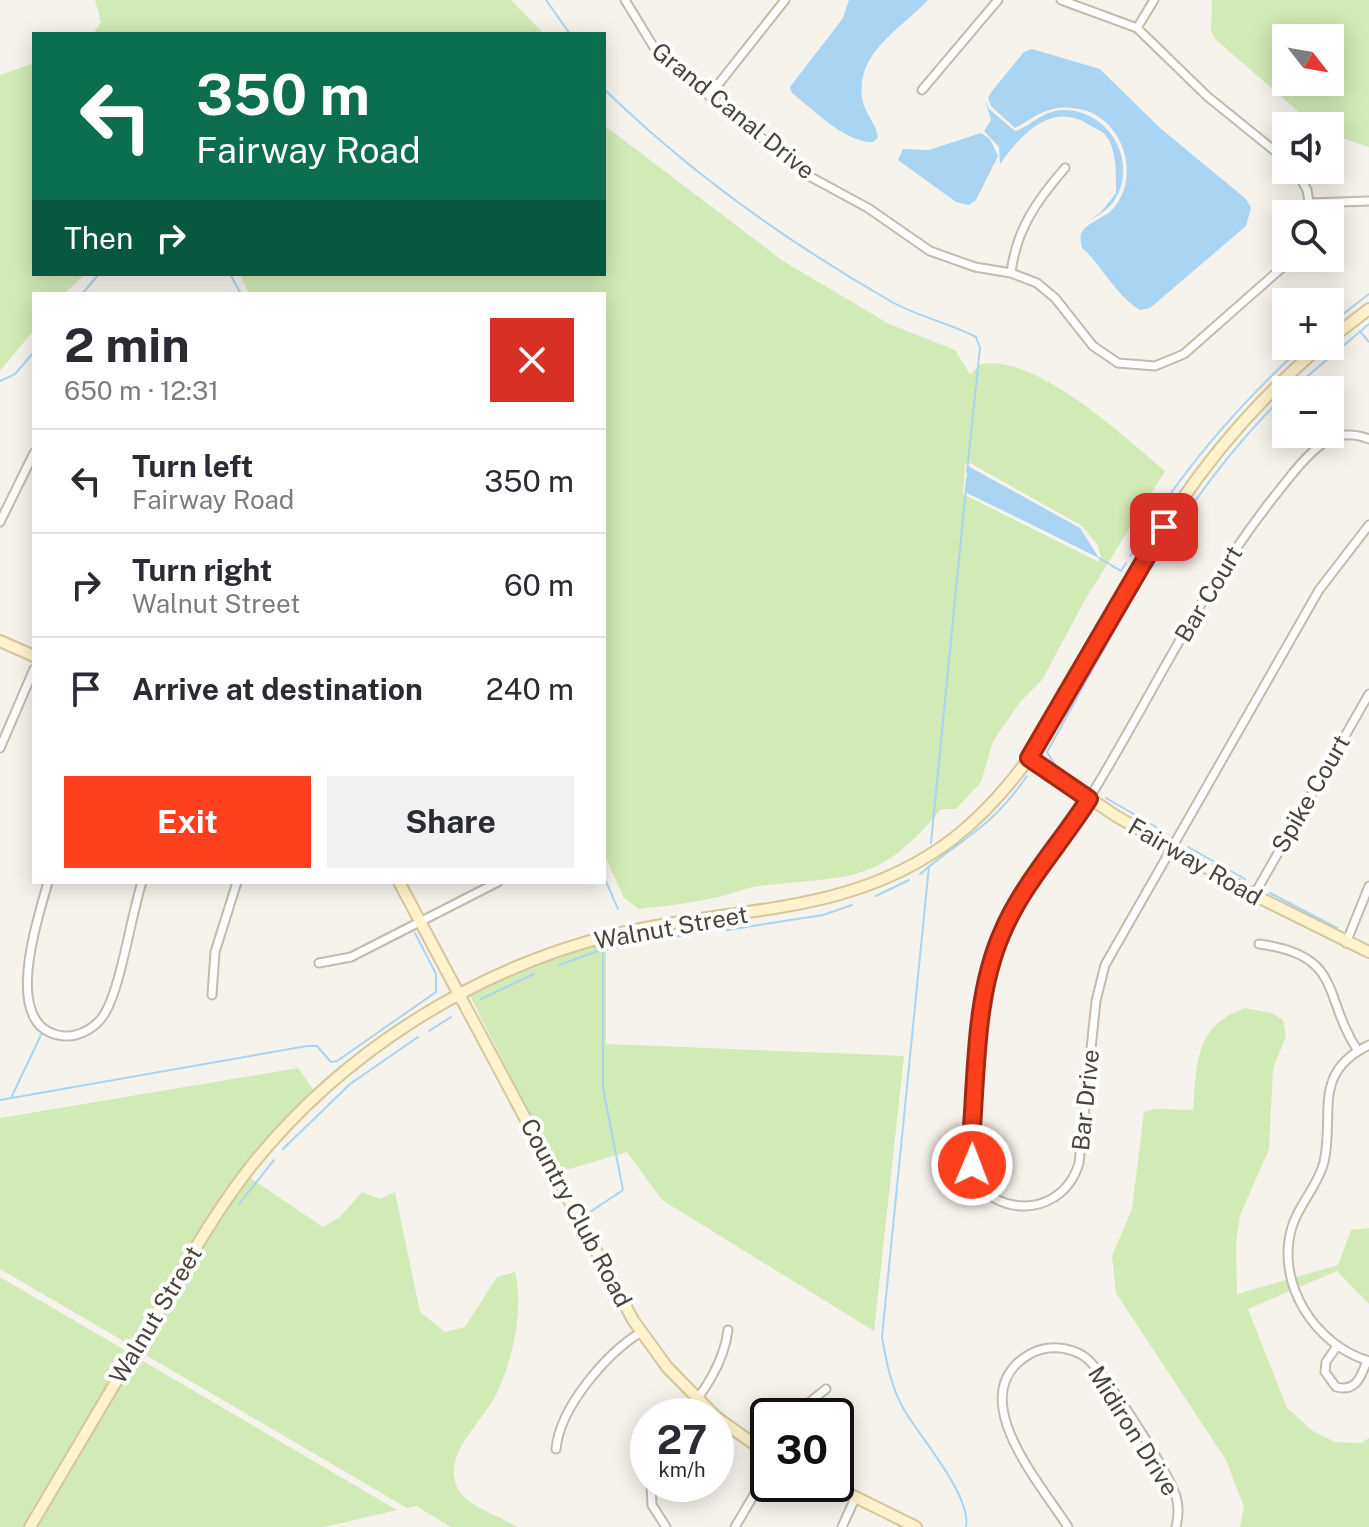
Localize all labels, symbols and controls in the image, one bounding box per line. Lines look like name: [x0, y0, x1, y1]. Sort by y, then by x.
north arrow: [1272, 24, 1344, 96]
map controls: [1272, 24, 1344, 448]
street label: Grand Canal Drive: [647, 36, 821, 184]
text: 350 m: [196, 62, 370, 128]
icon: left: [64, 64, 168, 168]
button: sound: [1272, 112, 1344, 184]
text: Fairway Road: [196, 129, 421, 171]
button: search: [1272, 200, 1344, 272]
icon: right: [149, 216, 193, 260]
text: Then: [64, 220, 133, 256]
button: +: [1272, 288, 1344, 360]
text: 2 min: [64, 316, 190, 373]
button: close: [490, 318, 574, 402]
text: 650 m · 12:31: [64, 375, 219, 406]
button: −: [1272, 376, 1344, 448]
text: Turn left: [132, 448, 253, 484]
icon: left: [64, 459, 108, 503]
text: 350 m: [484, 463, 574, 499]
text: Fairway Road: [132, 484, 294, 515]
pin: [1130, 493, 1198, 561]
icon: arrive: [1142, 505, 1186, 549]
street label: Bar Court: [1169, 540, 1248, 647]
text: Turn right: [132, 552, 272, 588]
icon: right: [64, 563, 108, 607]
text: 60 m: [504, 567, 574, 603]
text: Walnut Street: [132, 588, 300, 619]
icon: arrive: [64, 667, 108, 711]
text: Arrive at destination: [132, 671, 423, 707]
text: 240 m: [486, 671, 574, 707]
street label: Spike Court: [1265, 730, 1355, 857]
button: Exit: [64, 776, 311, 868]
button: Share: [327, 776, 574, 868]
street label: Fairway Road: [1124, 812, 1267, 911]
street label: Walnut Street: [592, 900, 750, 954]
street label: Bar Drive: [1066, 1048, 1104, 1152]
street label: Country Club Road: [515, 1114, 638, 1312]
position arrow: [930, 1123, 1014, 1207]
street label: Walnut Street: [103, 1241, 207, 1388]
street label: Midiron Drive: [1083, 1360, 1185, 1500]
speed limit sign: 30: [750, 1398, 854, 1502]
text: 27: [657, 1416, 707, 1463]
text: km/h: [658, 1458, 706, 1482]

